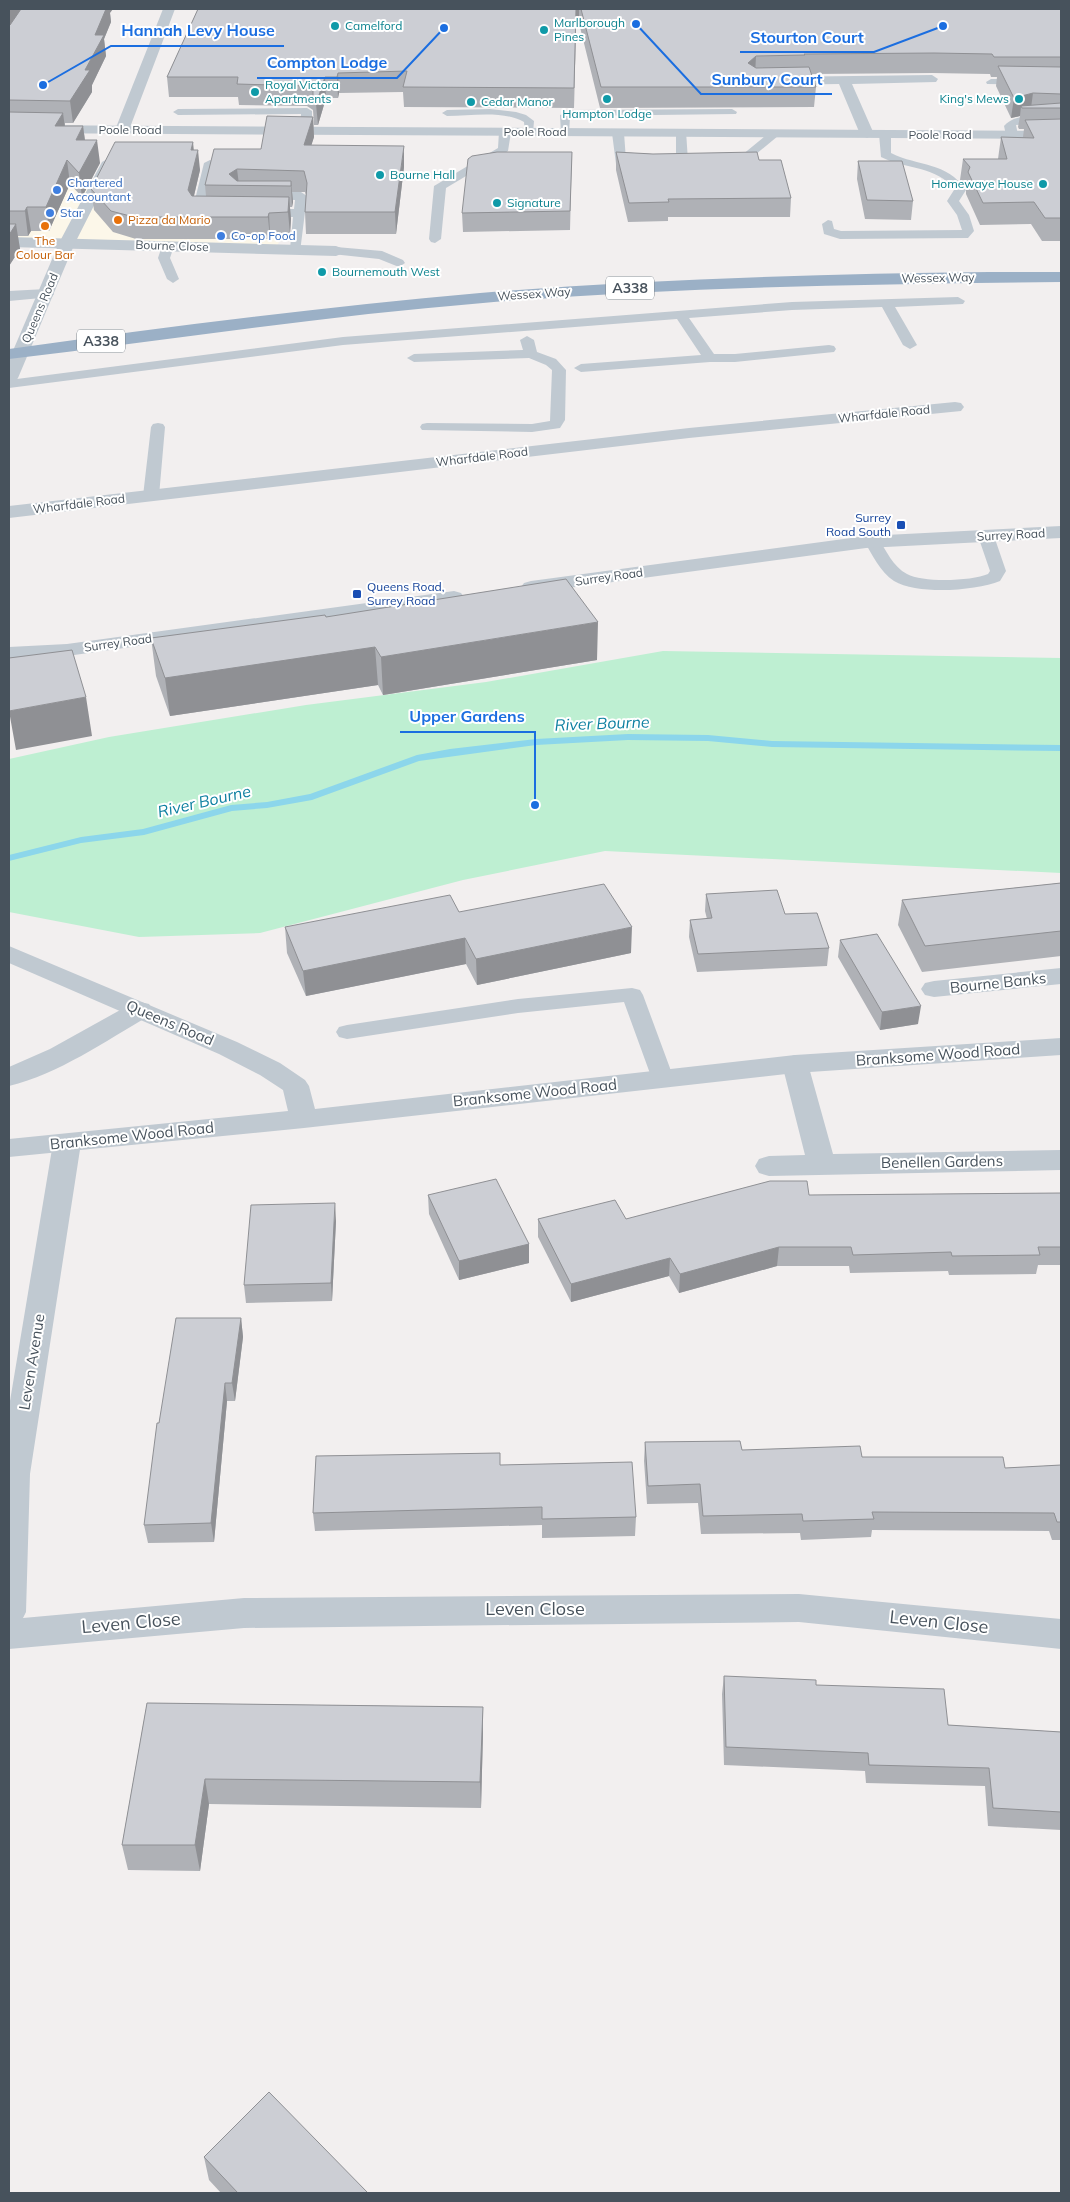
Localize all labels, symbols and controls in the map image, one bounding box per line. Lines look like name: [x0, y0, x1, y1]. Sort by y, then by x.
callout: Hannah Levy House: [111, 15, 284, 46]
place label: Marlborough Pines: [554, 15, 625, 44]
place label: Camelford: [345, 18, 402, 33]
text: Hannah Levy House: [121, 20, 275, 40]
marker: Camelford: [329, 20, 341, 32]
callout: Stourton Court: [740, 21, 874, 52]
marker: Marlborough Pines: [538, 24, 550, 36]
text: Stourton Court: [750, 27, 864, 47]
callout: Compton Lodge: [257, 47, 397, 78]
text: Compton Lodge: [267, 52, 388, 72]
callout: Sunbury Court: [701, 63, 832, 94]
text: Sunbury Court: [711, 69, 823, 89]
place label: Royal Victora Apartments: [265, 77, 339, 106]
marker: Royal Victora Apartments: [249, 86, 261, 98]
place label: King's Mews: [940, 91, 1009, 106]
marker: Hampton Lodge: [601, 93, 613, 105]
marker: King's Mews: [1013, 93, 1025, 105]
place label: Cedar Manor: [481, 94, 554, 109]
marker: Cedar Manor: [465, 96, 477, 108]
place label: Hampton Lodge: [562, 106, 652, 121]
street label: Poole Road: [98, 122, 162, 137]
street label: Poole Road: [503, 124, 567, 139]
street label: Poole Road: [908, 127, 972, 142]
place label: Bourne Hall: [390, 167, 455, 182]
marker: Bourne Hall: [374, 169, 386, 181]
place label: Chartered Accountant: [67, 175, 131, 204]
place label: Homewaye House: [931, 176, 1033, 191]
marker: Homewaye House: [1037, 178, 1049, 190]
marker: Chartered Accountant: [51, 184, 63, 196]
place label: Signature: [507, 195, 561, 210]
marker: Signature: [491, 197, 503, 209]
place label: Star: [60, 205, 84, 220]
marker: Star: [44, 207, 56, 219]
place label: Pizza da Mario: [128, 212, 211, 227]
marker: Pizza da Mario: [112, 214, 124, 226]
marker: The Colour Bar: [39, 220, 51, 232]
place label: Co-op Food: [231, 228, 296, 243]
marker: Co-op Food: [215, 230, 227, 242]
place label: The Colour Bar: [16, 233, 75, 262]
street label: Bourne Close: [135, 237, 209, 254]
place label: Bournemouth West: [332, 264, 440, 279]
marker: Bournemouth West: [316, 266, 328, 278]
street label: Wessex Way: [901, 269, 975, 286]
street label: Queens Road: [18, 270, 61, 345]
road number: A338: [606, 276, 654, 300]
street label: Wessex Way: [497, 283, 572, 304]
road number: A338: [77, 330, 125, 352]
street label: Wharfdale Road: [837, 401, 931, 426]
street label: Wharfdale Road: [435, 443, 529, 470]
street label: Wharfdale Road: [32, 490, 126, 517]
place label: Surrey Road South: [826, 510, 892, 539]
marker: Surrey Road South: [895, 519, 907, 531]
street label: Surrey Road: [976, 525, 1046, 544]
street label: Surrey Road: [574, 564, 644, 589]
place label: Queens Road, Surrey Road: [367, 579, 445, 608]
marker: Queens Road, Surrey Road: [351, 588, 363, 600]
street label: Surrey Road: [83, 630, 153, 655]
callout: Upper Gardens: [400, 701, 535, 732]
text: Upper Gardens: [409, 706, 525, 726]
water label: River Bourne: [554, 711, 650, 735]
water label: River Bourne: [155, 780, 253, 821]
street label: Bourne Banks: [949, 968, 1047, 997]
street label: Queens Road: [123, 996, 217, 1050]
street label: Branksome Wood Road: [855, 1039, 1021, 1070]
street label: Branksome Wood Road: [452, 1074, 618, 1111]
street label: Branksome Wood Road: [49, 1117, 215, 1154]
street label: Benellen Gardens: [881, 1151, 1003, 1172]
street label: Leven Avenue: [15, 1312, 48, 1411]
street label: Leven Close: [485, 1597, 585, 1620]
street label: Leven Close: [888, 1605, 990, 1638]
street label: Leven Close: [80, 1607, 182, 1638]

